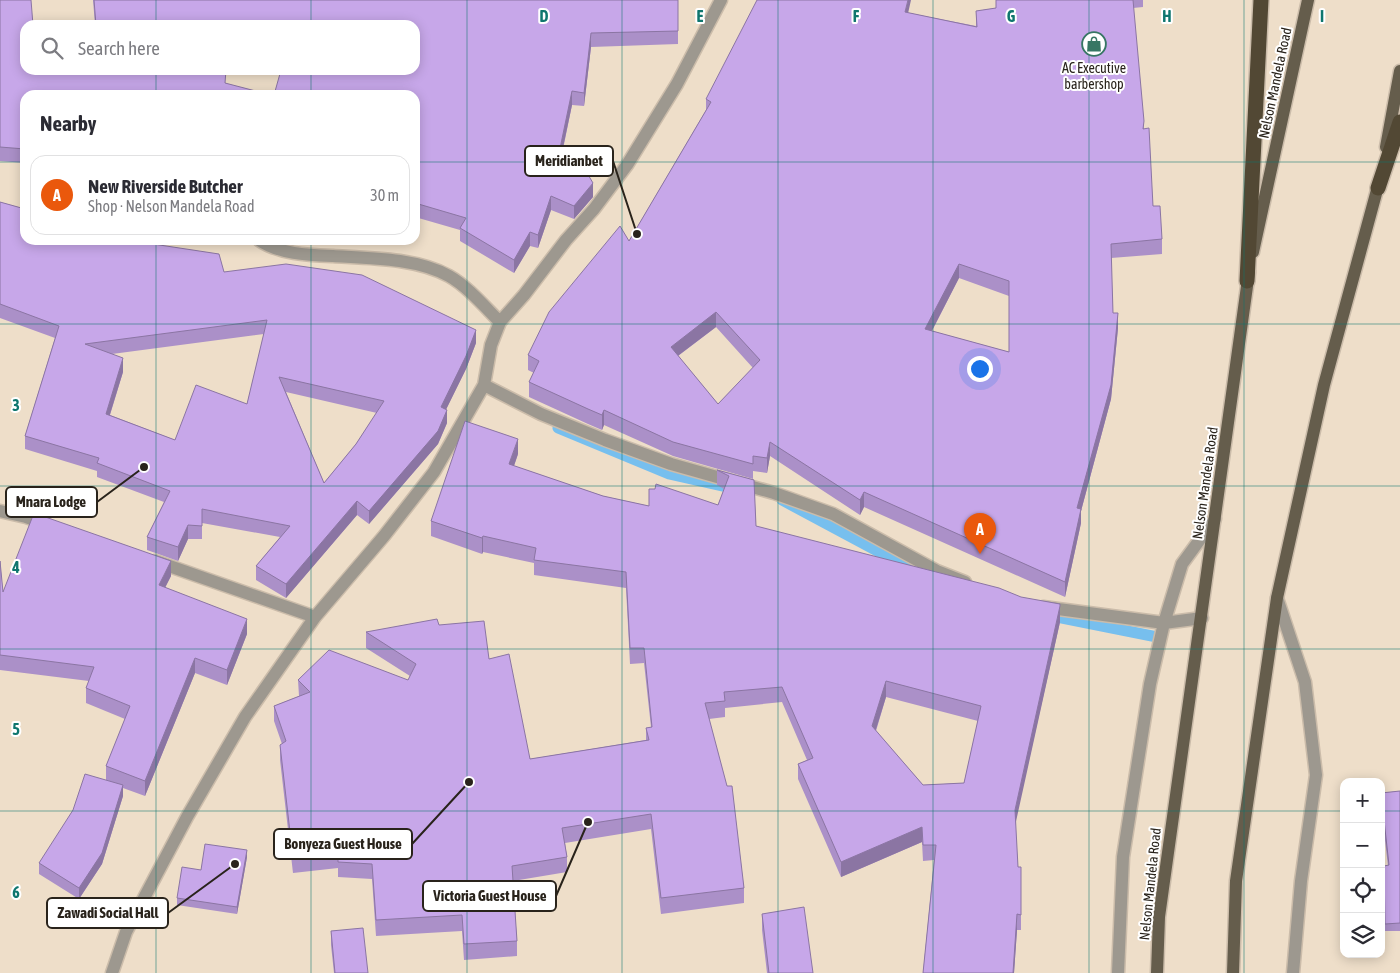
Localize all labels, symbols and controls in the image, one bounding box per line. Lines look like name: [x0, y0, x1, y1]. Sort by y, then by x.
text: D: [540, 7, 549, 25]
text: E: [697, 7, 704, 25]
text: F: [853, 7, 860, 25]
text: G: [1007, 7, 1016, 25]
text: H: [1162, 7, 1172, 25]
text: I: [1320, 7, 1324, 25]
search box: [20, 20, 420, 75]
street label: Nelson Mandela Road: [1255, 26, 1295, 140]
shop icon: AC Executive barbershop: [1081, 31, 1107, 57]
icon: search: [38, 34, 66, 62]
text: Search here: [78, 37, 160, 59]
place label: AC Executive barbershop: [1062, 60, 1126, 92]
text: Nearby: [40, 111, 96, 135]
callout: Meridianbet: [525, 146, 613, 176]
text: Meridianbet: [535, 152, 604, 169]
text: New Riverside Butcher: [88, 175, 243, 197]
text: A: [53, 186, 61, 204]
text: 30 m: [370, 186, 399, 204]
text: Shop · Nelson Mandela Road: [88, 197, 255, 215]
your location: [967, 356, 993, 382]
text: 3: [12, 396, 20, 414]
street label: Nelson Mandela Road: [1189, 426, 1221, 540]
callout: Mnara Lodge: [6, 487, 97, 517]
text: Mnara Lodge: [16, 493, 86, 510]
pin: A: [964, 513, 996, 554]
text: 4: [11, 558, 20, 576]
text: 5: [12, 720, 20, 738]
map controls: [1340, 778, 1385, 958]
button: +: [1340, 778, 1385, 823]
button: −: [1340, 823, 1385, 868]
street label: Nelson Mandela Road: [1136, 827, 1164, 941]
callout: Bonyeza Guest House: [274, 829, 412, 859]
text: Bonyeza Guest House: [284, 835, 402, 852]
button: locate: [1340, 868, 1385, 913]
callout: Victoria Guest House: [423, 881, 556, 911]
text: 6: [12, 883, 20, 901]
text: Victoria Guest House: [432, 887, 547, 904]
callout: Zawadi Social Hall: [47, 898, 168, 928]
text: Zawadi Social Hall: [57, 904, 160, 921]
button: layers: [1340, 913, 1385, 958]

